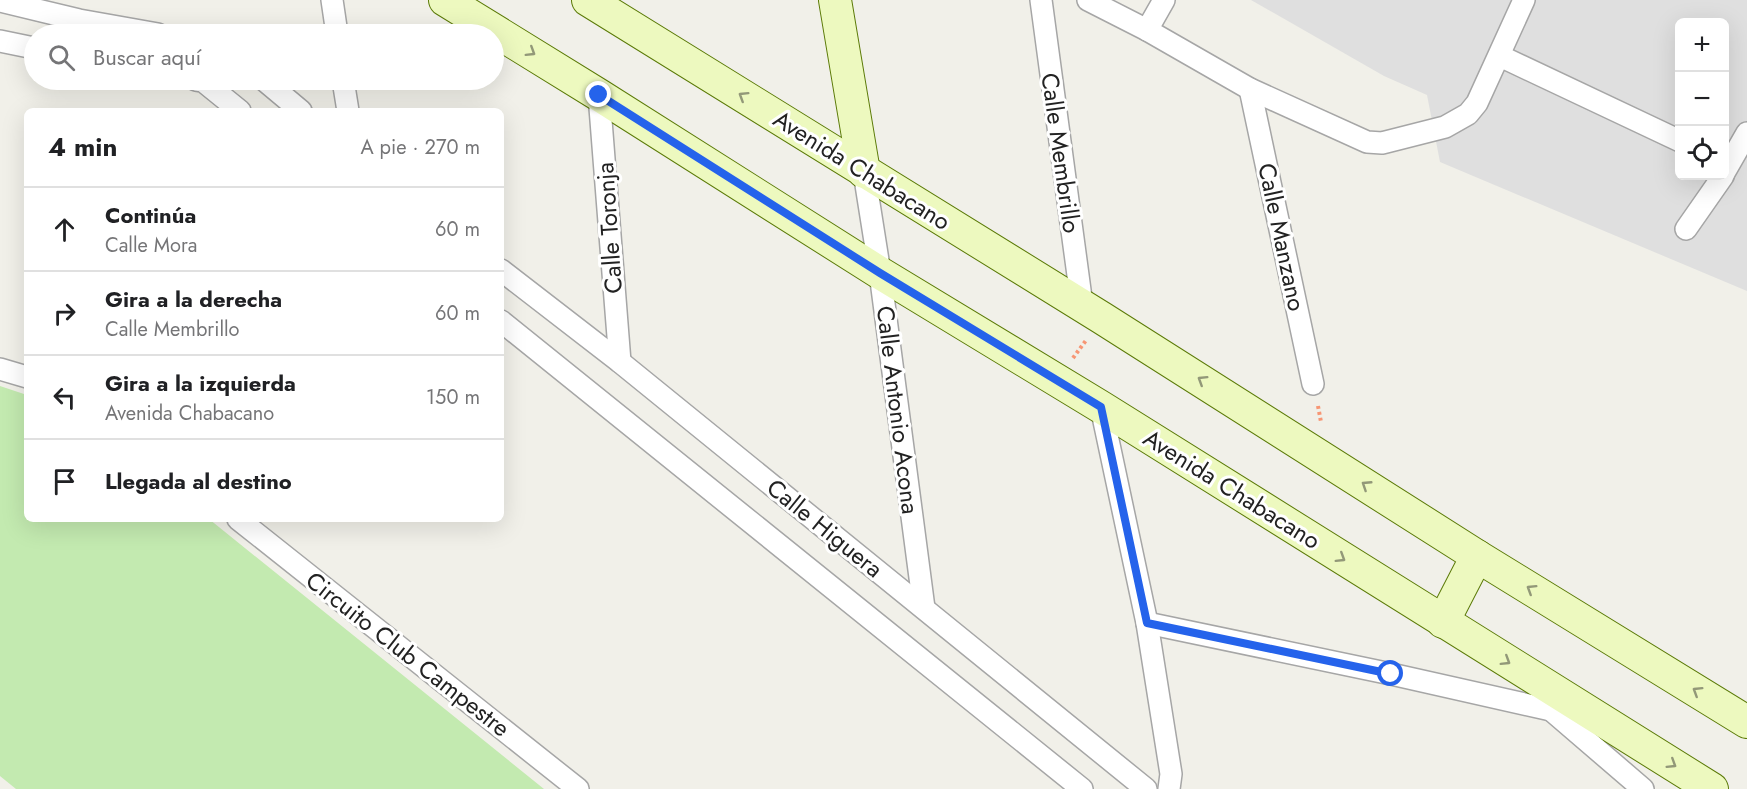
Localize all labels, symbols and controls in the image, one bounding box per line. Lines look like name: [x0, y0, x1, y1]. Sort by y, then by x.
map controls: [1675, 18, 1729, 180]
button: +: [1675, 18, 1729, 72]
search box: [24, 24, 504, 90]
icon: search: [45, 41, 78, 74]
text: Buscar aquí: [93, 41, 201, 73]
one-way arrow: [525, 45, 535, 57]
street label: Calle Membrillo: [1032, 71, 1090, 235]
button: −: [1675, 72, 1729, 126]
route end: [585, 81, 611, 107]
one-way arrow: [739, 92, 749, 104]
street label: Avenida Chabacano: [767, 101, 957, 239]
button: locate: [1675, 126, 1729, 180]
text: 4 min: [48, 128, 117, 166]
text: A pie · 270 m: [360, 133, 480, 162]
street label: Calle Manzano: [1249, 160, 1315, 314]
street label: Calle Toronja: [587, 161, 631, 295]
text: Continúa: [105, 199, 196, 231]
icon: ahead: [48, 213, 81, 246]
text: 60 m: [435, 215, 480, 244]
text: Calle Mora: [105, 231, 197, 260]
text: Gira a la derecha: [105, 283, 282, 315]
icon: right: [48, 297, 81, 330]
text: 60 m: [435, 299, 480, 328]
street label: Calle Antonio Acona: [868, 304, 928, 516]
text: Calle Membrillo: [105, 315, 240, 344]
text: Gira a la izquierda: [105, 367, 296, 399]
one-way arrow: [1197, 377, 1208, 388]
icon: left: [48, 381, 81, 414]
text: 150 m: [426, 383, 480, 412]
text: Avenida Chabacano: [105, 399, 274, 428]
street label: Avenida Chabacano: [1137, 420, 1327, 558]
icon: arrive: [48, 465, 81, 498]
text: Llegada al destino: [105, 465, 292, 497]
street label: Calle Higuera: [759, 470, 891, 586]
one-way arrow: [1362, 480, 1372, 492]
one-way arrow: [1334, 551, 1345, 562]
street label: Circuito Club Campestre: [298, 563, 518, 745]
one-way arrow: [1527, 585, 1537, 597]
one-way arrow: [1500, 654, 1510, 666]
route start: [1377, 660, 1403, 686]
one-way arrow: [1693, 687, 1703, 698]
one-way arrow: [1666, 757, 1676, 769]

